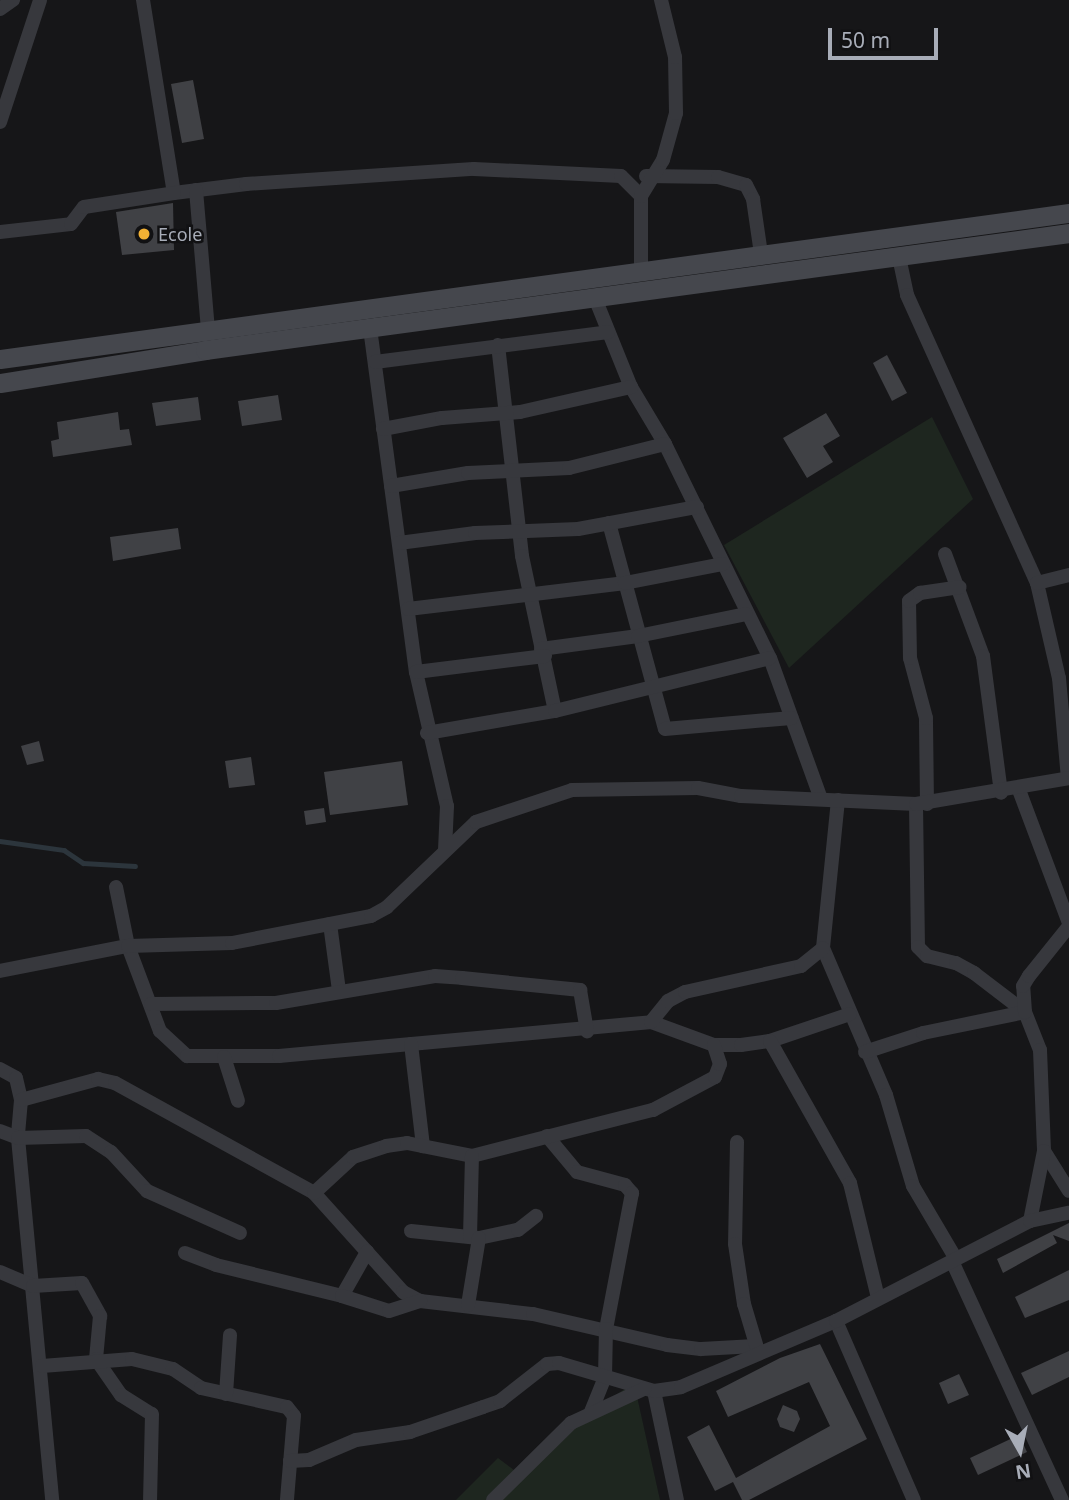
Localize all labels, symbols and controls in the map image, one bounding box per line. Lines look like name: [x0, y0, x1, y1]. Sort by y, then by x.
scale bar: [831, 14, 941, 58]
text: 50 m: [841, 26, 890, 54]
place label: Ecole: [158, 223, 202, 245]
marker: Ecole: [136, 226, 152, 242]
north arrow: [985, 1416, 1055, 1486]
text: N: [1014, 1458, 1033, 1486]

